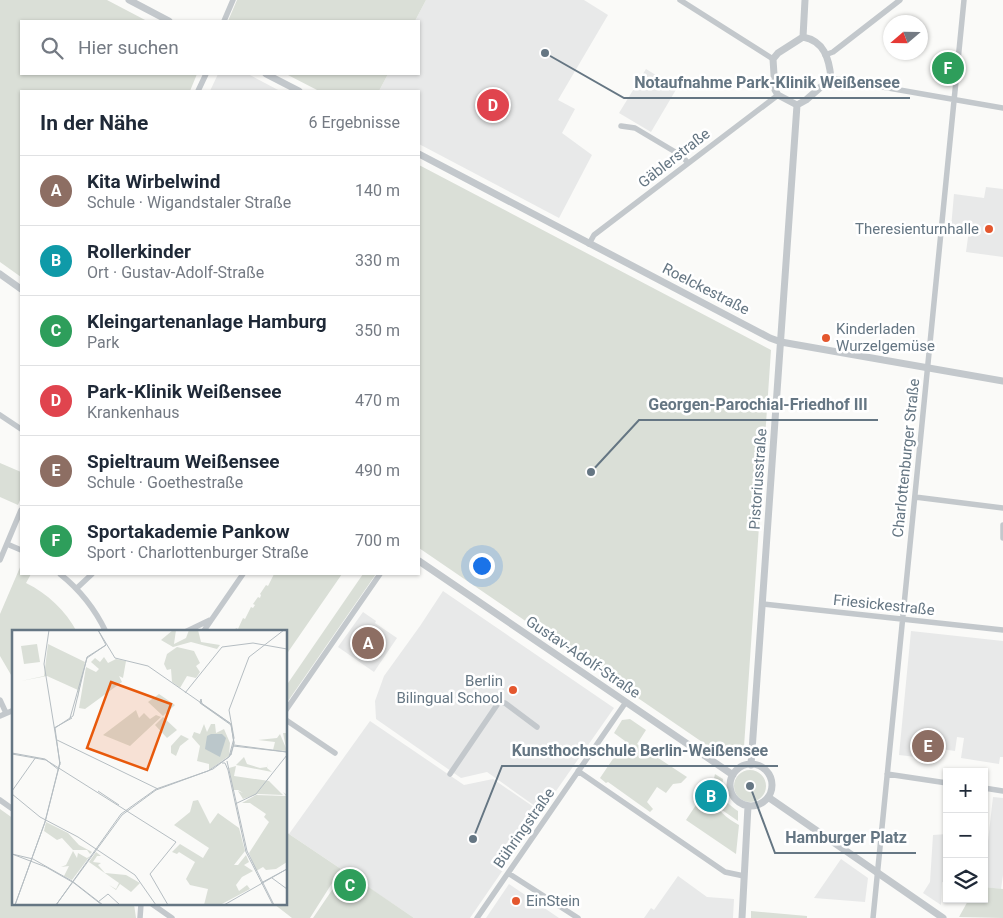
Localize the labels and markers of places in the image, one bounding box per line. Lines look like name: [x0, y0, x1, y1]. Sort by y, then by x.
pin: F: [932, 49, 964, 87]
callout: Notaufnahme Park-Klinik Weißensee: [624, 67, 910, 98]
pin: D: [477, 86, 509, 124]
place label: Theresienturnhalle: [855, 220, 979, 238]
marker: Theresienturnhalle: [983, 223, 995, 235]
place label: Kinderladen Wurzelgemüse: [836, 320, 935, 355]
marker: Kinderladen Wurzelgemüse: [820, 332, 832, 344]
callout: Georgen-Parochial-Friedhof III: [639, 389, 878, 420]
pin: A: [352, 624, 384, 662]
place label: Berlin Bilingual School: [396, 672, 503, 707]
marker: Berlin Bilingual School: [507, 684, 519, 696]
pin: E: [912, 727, 944, 765]
callout: Kunsthochschule Berlin-Weißensee: [502, 735, 778, 766]
pin: B: [695, 777, 727, 815]
callout: Hamburger Platz: [775, 822, 916, 853]
pin: C: [334, 866, 366, 904]
place label: EinStein: [526, 892, 580, 910]
marker: EinStein: [510, 895, 522, 907]

